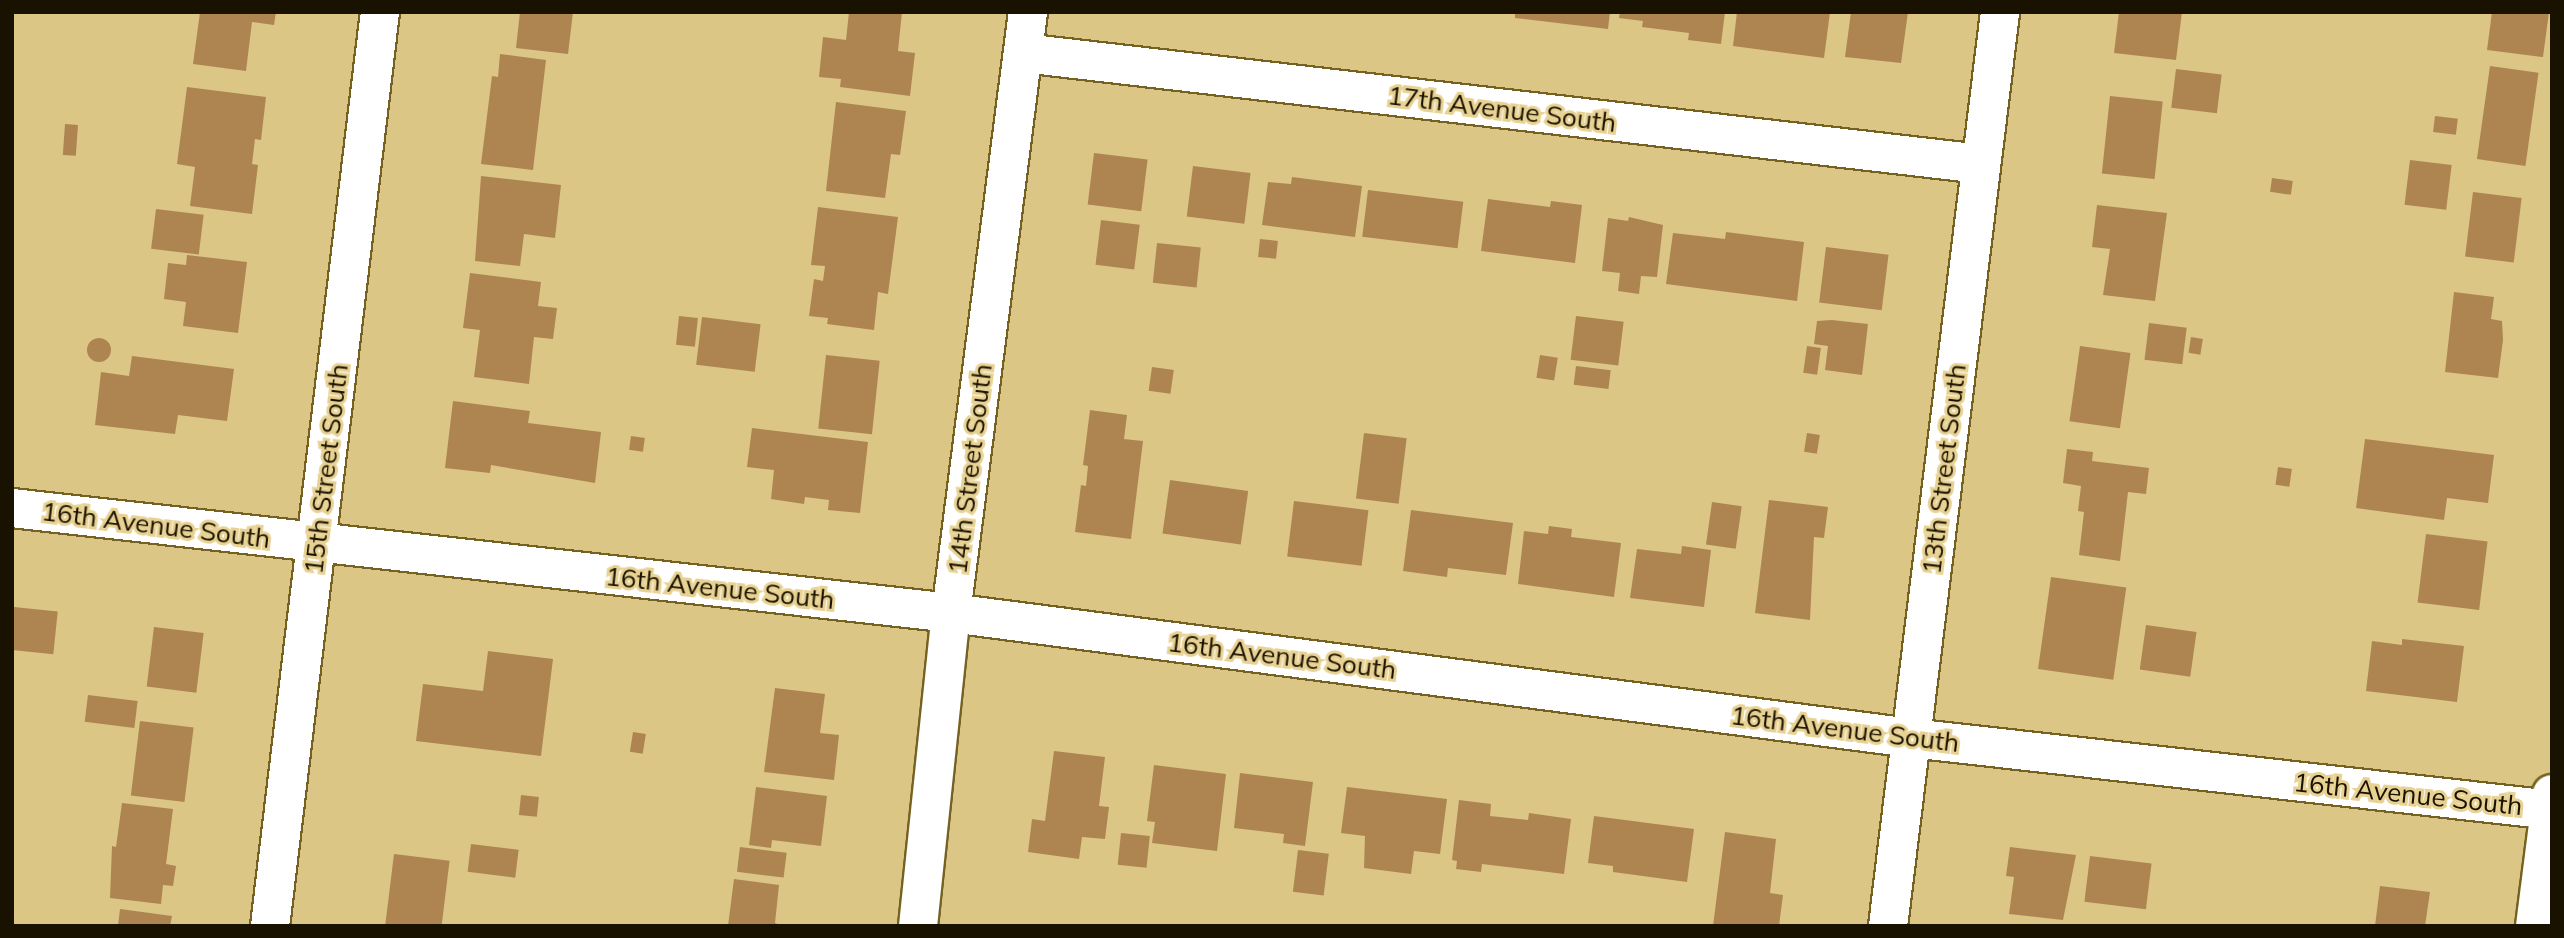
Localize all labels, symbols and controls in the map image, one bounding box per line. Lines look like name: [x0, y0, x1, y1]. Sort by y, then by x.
street label: 17th Avenue South: [1386, 79, 1618, 139]
street label: 15th Street South: [298, 362, 354, 576]
street label: 14th Street South: [942, 362, 998, 576]
street label: 13th Street South: [1916, 362, 1972, 576]
street label: 16th Avenue South: [40, 495, 272, 555]
street label: 16th Avenue South: [604, 560, 836, 616]
street label: 16th Avenue South: [1166, 626, 1398, 686]
street label: 16th Avenue South: [1729, 699, 1961, 759]
street label: 16th Avenue South: [2292, 766, 2524, 822]

